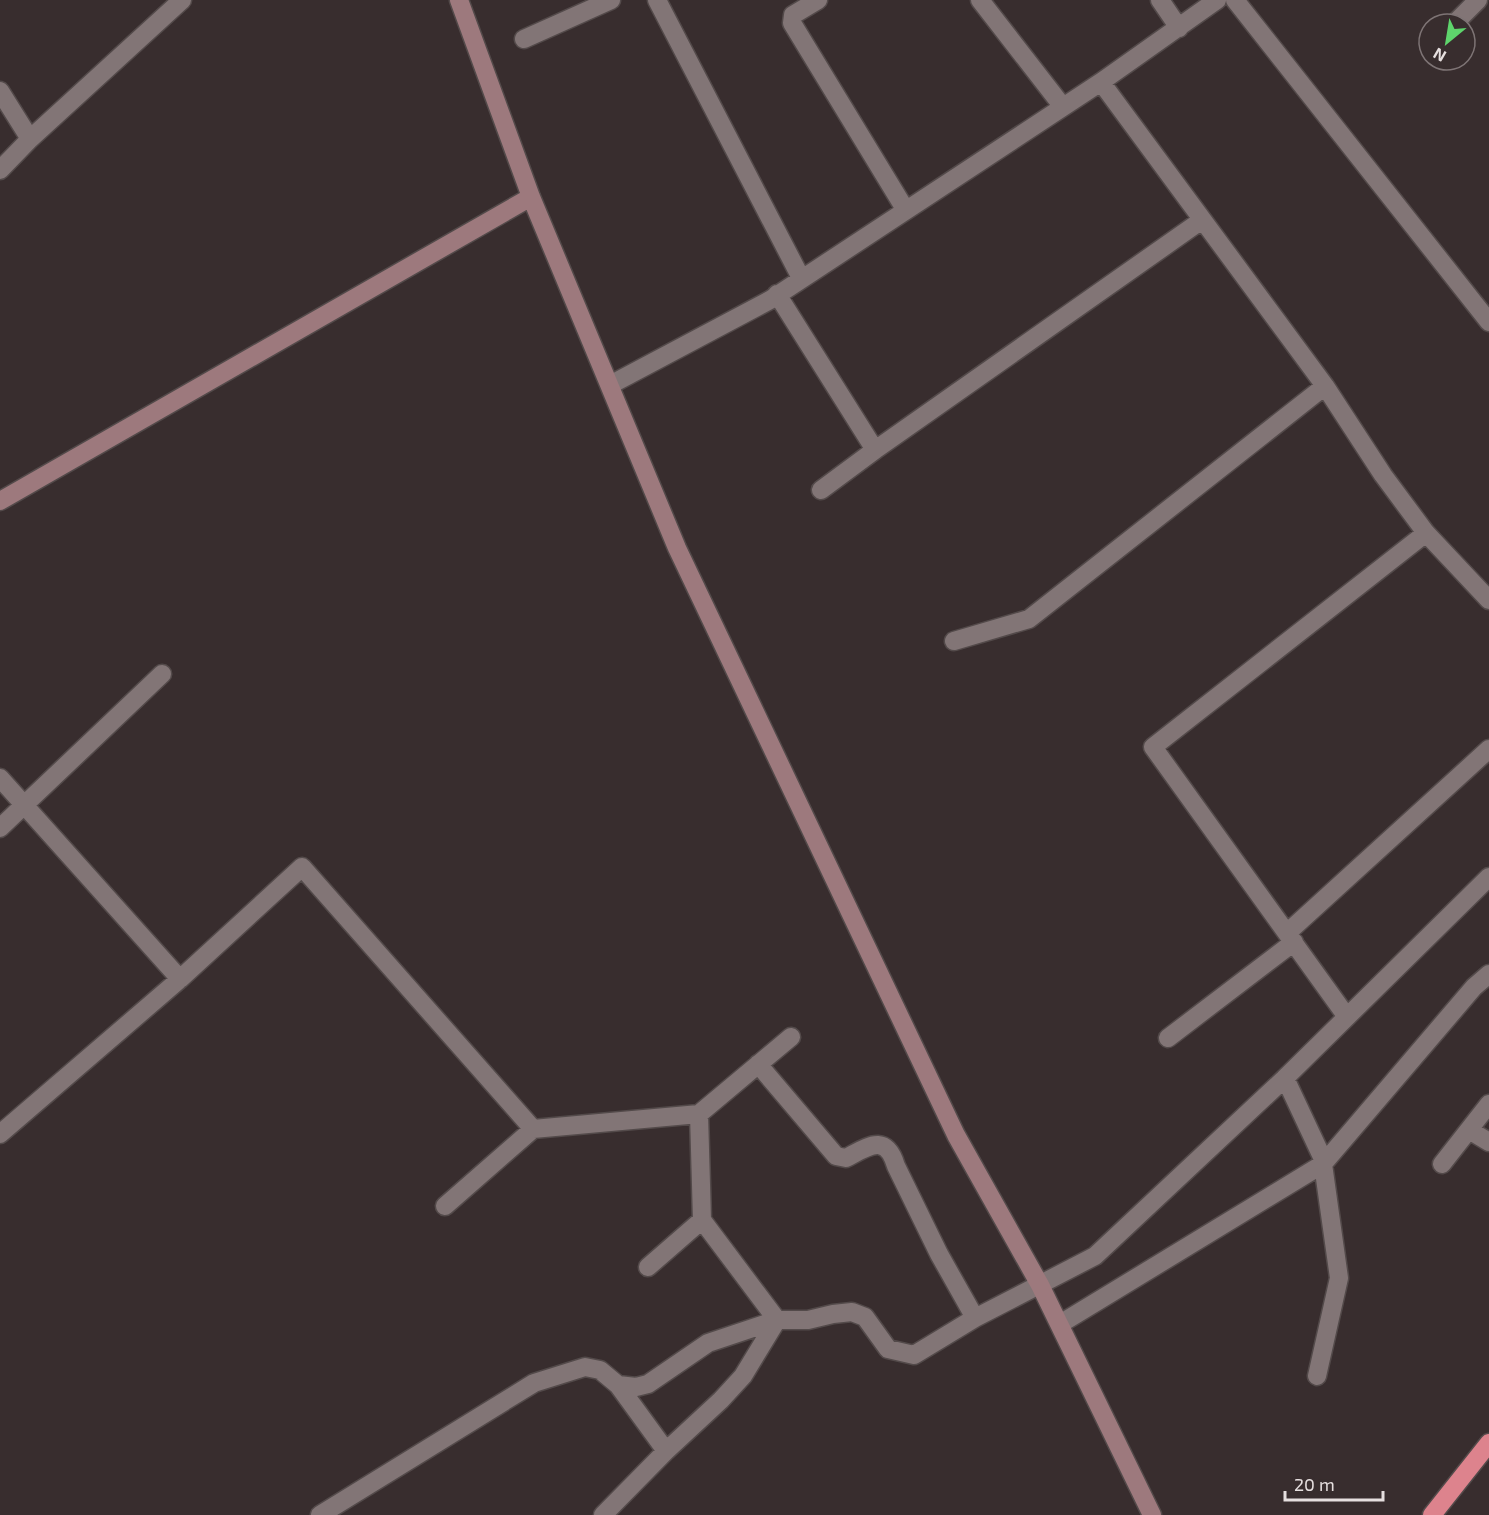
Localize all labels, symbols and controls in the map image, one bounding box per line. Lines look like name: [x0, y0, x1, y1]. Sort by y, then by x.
north arrow: [1417, 12, 1477, 72]
text: N: [1429, 44, 1449, 67]
scale bar: [1285, 1464, 1382, 1502]
text: 20 m: [1294, 1473, 1335, 1495]

